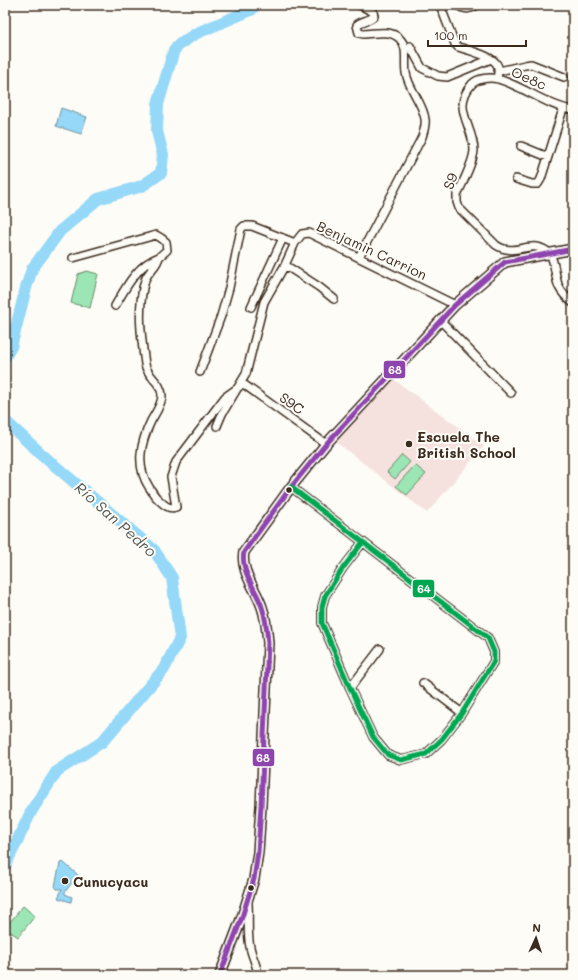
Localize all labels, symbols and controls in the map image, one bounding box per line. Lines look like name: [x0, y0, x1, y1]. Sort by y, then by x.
scale bar: [428, 22, 526, 48]
text: 100 m: [434, 27, 468, 43]
street label: Oe8c: [508, 62, 550, 94]
street label: S9: [438, 170, 462, 192]
street label: Benjamin Carrion: [314, 216, 430, 284]
line badge: 68: [383, 360, 406, 379]
text: 68: [388, 362, 402, 377]
street label: S9C: [276, 388, 308, 418]
place label: Escuela The British School: [417, 427, 516, 462]
marker: Escuela The British School: [404, 439, 414, 449]
water label: Río San Pedro: [71, 477, 161, 561]
unlabelled marker: [284, 485, 294, 495]
line badge: 64: [412, 579, 435, 598]
text: 64: [417, 581, 431, 596]
line badge: 68: [252, 748, 275, 767]
text: 68: [256, 750, 270, 765]
place label: Cunucyacu: [73, 872, 148, 891]
marker: Cunucyacu: [60, 876, 70, 886]
unlabelled marker: [246, 883, 256, 893]
north arrow: [516, 918, 556, 958]
text: N: [532, 920, 541, 935]

